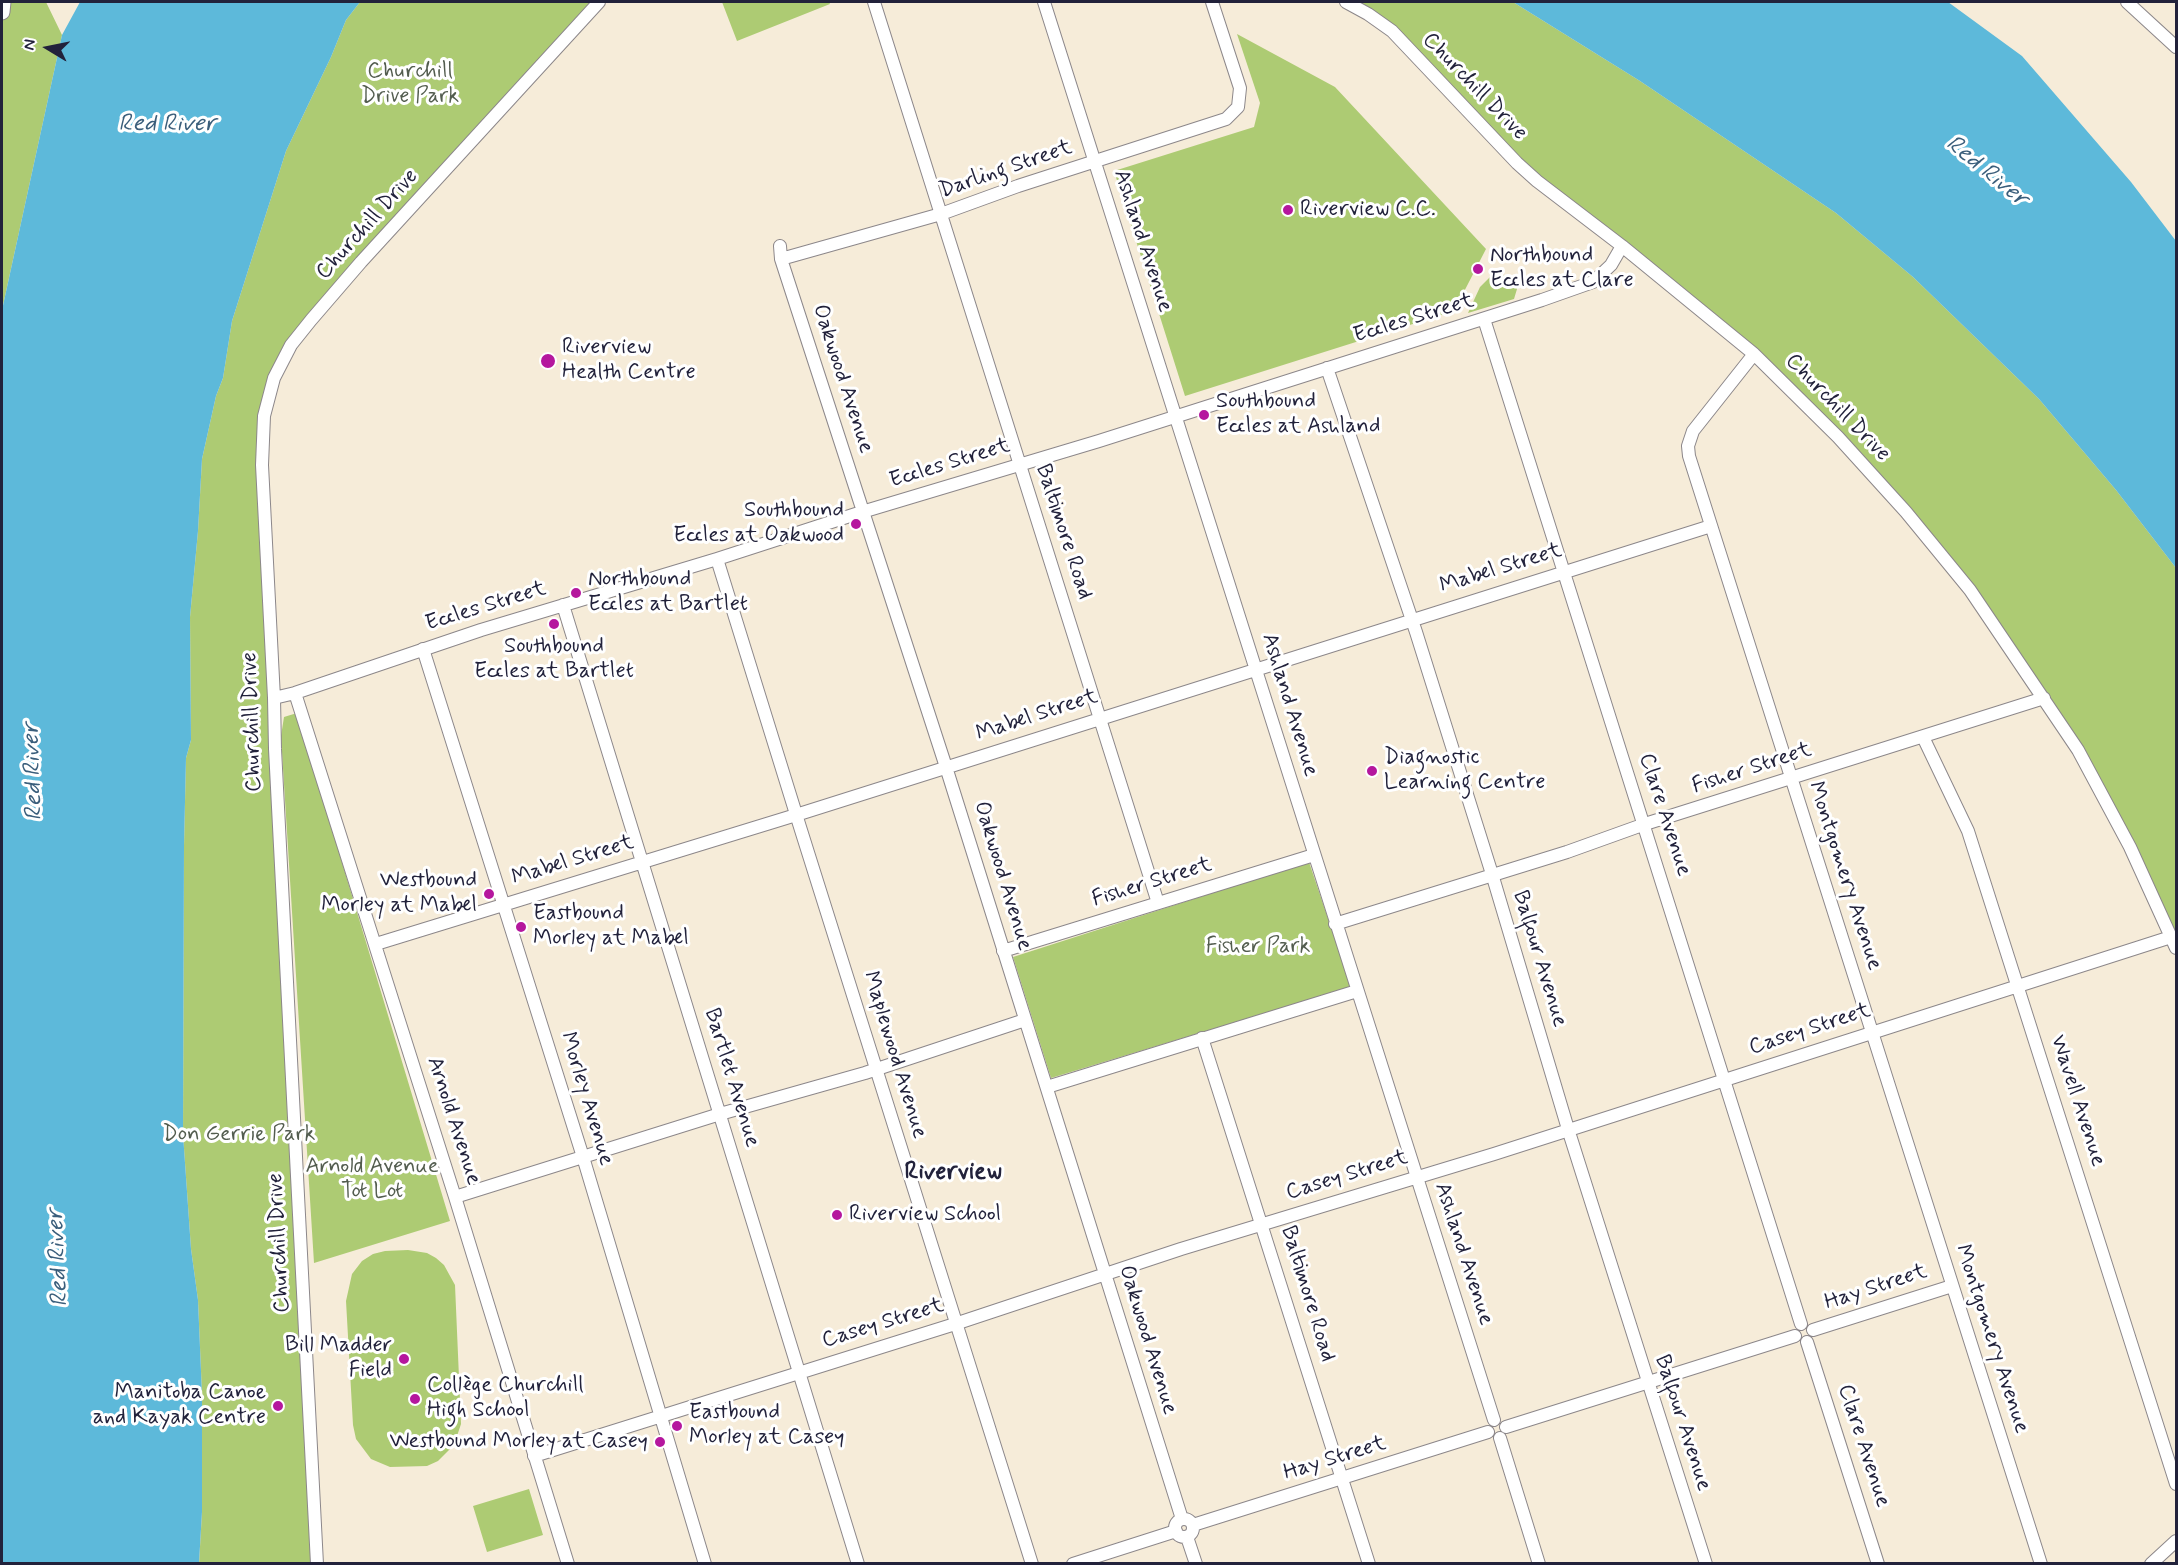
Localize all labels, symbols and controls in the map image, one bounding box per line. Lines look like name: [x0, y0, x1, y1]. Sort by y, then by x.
north arrow: [18, 18, 78, 78]
street label: Churchill Drive: [1416, 28, 1532, 146]
text: N: [19, 38, 41, 52]
park label: Churchill Drive Park: [361, 59, 459, 110]
water label: Red River: [118, 111, 216, 139]
water label: Red River: [1939, 130, 2033, 214]
street label: Darling Street: [936, 135, 1076, 205]
street label: Churchill Drive: [311, 164, 425, 286]
street label: Ashland Avenue: [1107, 166, 1177, 316]
place label: Riverview C.C.: [1300, 197, 1435, 223]
marker: Riverview C.C.: [1281, 203, 1295, 217]
place label: Northbound Eccles at Clare: [1490, 243, 1634, 294]
marker: Northbound Eccles at Clare: [1471, 262, 1485, 276]
street label: Eccles Street: [1351, 288, 1477, 350]
street label: Oakwood Avenue: [806, 301, 878, 457]
place label: Riverview Health Centre: [562, 335, 696, 386]
street label: Churchill Drive: [1779, 349, 1895, 467]
marker: Riverview Health Centre: [539, 352, 557, 370]
place label: Southbound Eccles at Ashland: [1216, 389, 1380, 440]
marker: Southbound Eccles at Ashland: [1197, 408, 1211, 422]
street label: Eccles Street: [887, 433, 1013, 495]
street label: Baltimore Road: [1029, 461, 1097, 603]
place label: Southbound Eccles at Oakwood: [673, 498, 844, 550]
marker: Southbound Eccles at Oakwood: [849, 517, 863, 531]
street label: Mabel Street: [1437, 538, 1565, 600]
place label: Northbound Eccles at Bartlet: [588, 567, 748, 618]
street label: Eccles Street: [423, 576, 549, 638]
marker: Northbound Eccles at Bartlet: [569, 586, 583, 600]
marker: Southbound Eccles at Bartlet: [547, 617, 561, 631]
street label: Ashland Avenue: [1255, 630, 1323, 780]
place label: Southbound Eccles at Bartlet: [474, 634, 634, 686]
street label: Churchill Drive: [237, 652, 269, 792]
street label: Mabel Street: [973, 684, 1101, 748]
water label: Red River: [18, 723, 50, 821]
street label: Fisher Street: [1689, 737, 1815, 801]
place label: Diagnostic Learning Centre: [1384, 745, 1545, 796]
street label: Clare Avenue: [1632, 750, 1696, 880]
marker: Diagnostic Learning Centre: [1365, 764, 1379, 778]
street label: Montgomery Avenue: [1801, 778, 1887, 974]
street label: Oakwood Avenue: [967, 798, 1037, 954]
street label: Mabel Street: [509, 830, 637, 892]
street label: Fisher Street: [1089, 852, 1215, 914]
place label: Westbound Morley at Mabel: [321, 868, 477, 920]
marker: Westbound Morley at Mabel: [482, 887, 496, 901]
street label: Balfour Avenue: [1506, 888, 1572, 1030]
place label: Eastbound Morley at Mabel: [533, 901, 689, 952]
marker: Eastbound Morley at Mabel: [514, 920, 528, 934]
park label: Fisher Park: [1206, 934, 1310, 960]
street label: Maplewood Avenue: [856, 968, 932, 1142]
street label: Casey Street: [1746, 998, 1874, 1062]
street label: Bartlet Avenue: [697, 1005, 765, 1151]
street label: Morley Avenue: [553, 1029, 619, 1169]
street label: Wavell Avenue: [2043, 1032, 2111, 1170]
street label: Arnold Avenue: [420, 1054, 486, 1188]
park label: Don Gerrie Park: [163, 1122, 315, 1148]
street label: Casey Street: [1283, 1145, 1411, 1207]
park label: Arnold Avenue Tot Lot: [305, 1154, 439, 1206]
district label: Riverview: [904, 1159, 1002, 1187]
street label: Churchill Drive: [263, 1172, 297, 1314]
street label: Ashland Avenue: [1428, 1179, 1498, 1329]
place label: Riverview School: [849, 1202, 1001, 1228]
marker: Riverview School: [830, 1208, 844, 1222]
water label: Red River: [42, 1209, 76, 1307]
street label: Baltimore Road: [1274, 1223, 1340, 1365]
street label: Montgomery Avenue: [1948, 1241, 2034, 1437]
street label: Hay Street: [1822, 1259, 1930, 1317]
street label: Oakwood Avenue: [1112, 1262, 1182, 1418]
street label: Casey Street: [819, 1293, 947, 1355]
place label: Bill Madder Field: [285, 1333, 392, 1384]
marker: Bill Madder Field: [397, 1352, 411, 1366]
street label: Balfour Avenue: [1648, 1352, 1716, 1494]
place label: Collège Churchill High School: [427, 1373, 584, 1424]
place label: Manitoba Canoe and Kayak Centre: [93, 1380, 266, 1432]
street label: Clare Avenue: [1831, 1381, 1895, 1511]
marker: Collège Churchill High School: [408, 1392, 422, 1406]
marker: Manitoba Canoe and Kayak Centre: [271, 1399, 285, 1413]
place label: Eastbound Morley at Casey: [689, 1400, 844, 1452]
marker: Eastbound Morley at Casey: [670, 1419, 684, 1433]
place label: Westbound Morley at Casey: [390, 1429, 648, 1455]
street label: Hay Street: [1281, 1431, 1389, 1487]
marker: Westbound Morley at Casey: [653, 1435, 667, 1449]

